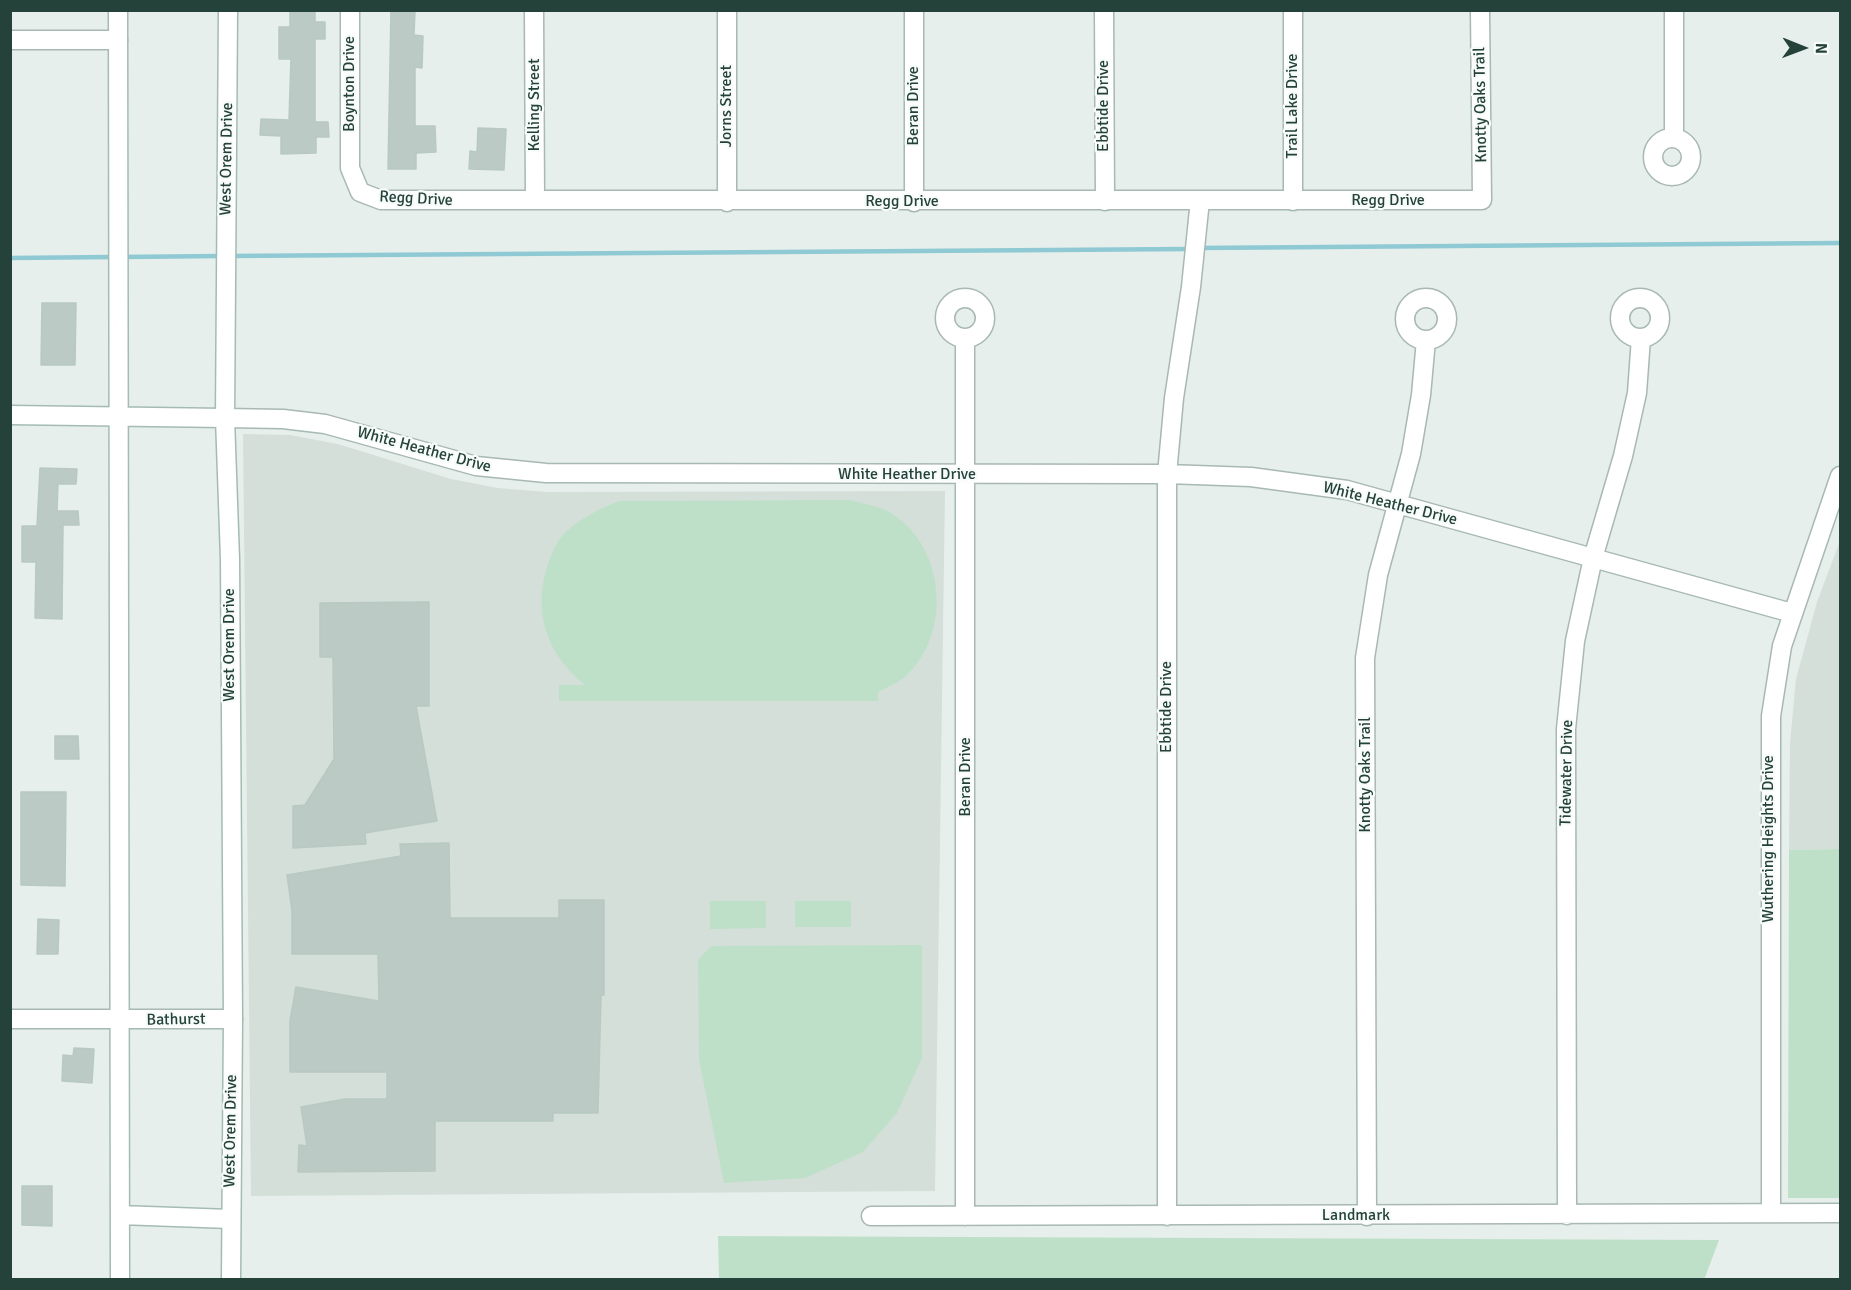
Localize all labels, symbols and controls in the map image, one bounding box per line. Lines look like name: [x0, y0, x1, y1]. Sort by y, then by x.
north arrow: [1773, 18, 1833, 78]
street label: Boynton Drive: [340, 36, 360, 132]
text: N: [1811, 43, 1831, 54]
street label: Knotty Oaks Trail: [1470, 47, 1492, 163]
street label: Trail Lake Drive: [1283, 54, 1303, 158]
street label: Kelling Street: [525, 58, 545, 152]
street label: Ebbtide Drive: [1094, 60, 1114, 152]
street label: Jorns Street: [717, 65, 737, 147]
street label: Beran Drive: [904, 66, 924, 146]
street label: West Orem Drive: [216, 102, 238, 216]
street label: Regg Drive: [379, 187, 453, 211]
street label: Regg Drive: [1351, 191, 1425, 211]
street label: Regg Drive: [865, 192, 939, 212]
street label: White Heather Drive: [355, 423, 493, 477]
street label: White Heather Drive: [838, 465, 976, 485]
street label: White Heather Drive: [1321, 478, 1459, 530]
street label: West Orem Drive: [220, 588, 240, 702]
street label: Ebbtide Drive: [1157, 661, 1177, 753]
street label: Knotty Oaks Trail: [1356, 717, 1376, 833]
street label: Tidewater Drive: [1556, 720, 1578, 826]
street label: Beran Drive: [956, 737, 976, 817]
street label: Wuthering Heights Drive: [1759, 755, 1779, 923]
street label: Bathurst: [146, 1010, 206, 1030]
street label: West Orem Drive: [220, 1074, 242, 1188]
street label: Landmark: [1322, 1206, 1390, 1226]

